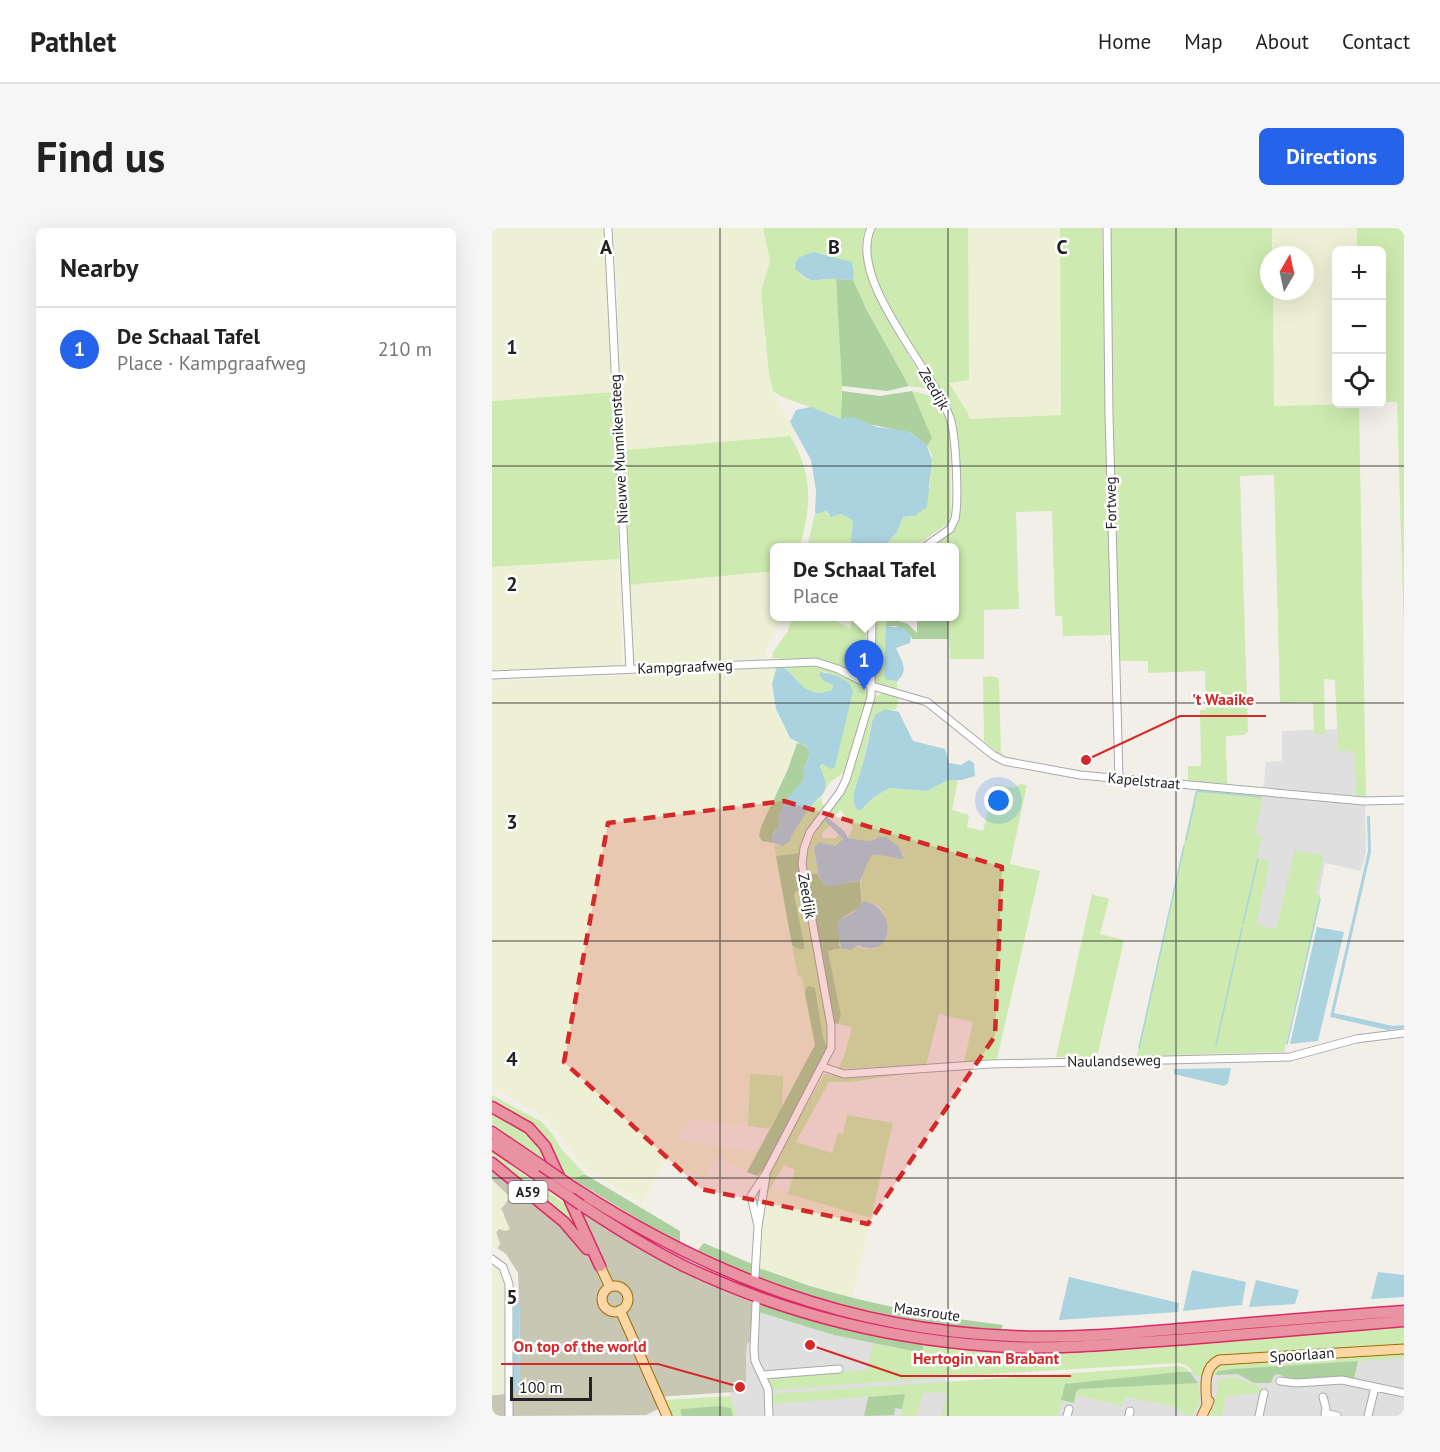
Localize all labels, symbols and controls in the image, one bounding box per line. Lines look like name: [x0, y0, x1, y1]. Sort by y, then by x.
text: Pathlet: [30, 23, 116, 60]
text: Home: [1098, 28, 1151, 55]
text: Map: [1184, 28, 1223, 55]
text: About: [1256, 28, 1309, 55]
text: Contact: [1342, 28, 1410, 55]
button: Directions: [1259, 128, 1404, 185]
text: Find us: [36, 129, 165, 184]
text: A: [600, 234, 613, 260]
text: B: [828, 234, 840, 260]
text: C: [1056, 234, 1068, 260]
north arrow: [1260, 246, 1314, 300]
map controls: [1332, 246, 1386, 408]
button: +: [1332, 246, 1386, 300]
text: Nearby: [60, 251, 138, 284]
button: −: [1332, 300, 1386, 354]
text: De Schaal Tafel: [117, 322, 260, 350]
text: 1: [506, 334, 518, 360]
text: 1: [74, 336, 85, 362]
text: 210 m: [378, 336, 432, 362]
text: Place · Kampgraafweg: [117, 350, 306, 376]
button: locate: [1332, 354, 1386, 408]
street label: Zeedijk: [915, 364, 955, 414]
street label: Nieuwe Munnikensteeg: [605, 374, 632, 524]
street label: Fortweg: [1101, 476, 1120, 530]
popup: [770, 543, 959, 621]
text: De Schaal Tafel: [793, 555, 936, 583]
text: 2: [506, 571, 518, 597]
text: Place: [793, 583, 839, 609]
pin: 1: [844, 640, 884, 690]
street label: Kampgraafweg: [637, 655, 733, 678]
callout: 't Waaike: [1180, 682, 1266, 716]
text: 't Waaike: [1192, 689, 1254, 709]
street label: Kapelstraat: [1107, 768, 1181, 793]
your location: [984, 786, 1013, 815]
text: 3: [506, 809, 518, 835]
street label: Zeedijk: [794, 872, 821, 921]
text: 4: [506, 1046, 518, 1072]
street label: Naulandseweg: [1067, 1050, 1161, 1071]
road number: A59: [508, 1181, 548, 1203]
text: 5: [506, 1284, 518, 1310]
street label: Maasroute: [893, 1297, 961, 1326]
callout: On top of the world: [501, 1330, 658, 1364]
text: On top of the world: [513, 1336, 647, 1356]
callout: Hertogin van Brabant: [901, 1342, 1071, 1376]
street label: Spoorlaan: [1269, 1343, 1335, 1366]
text: Hertogin van Brabant: [913, 1348, 1060, 1368]
scale bar: [510, 1374, 592, 1402]
text: 100 m: [519, 1377, 562, 1397]

